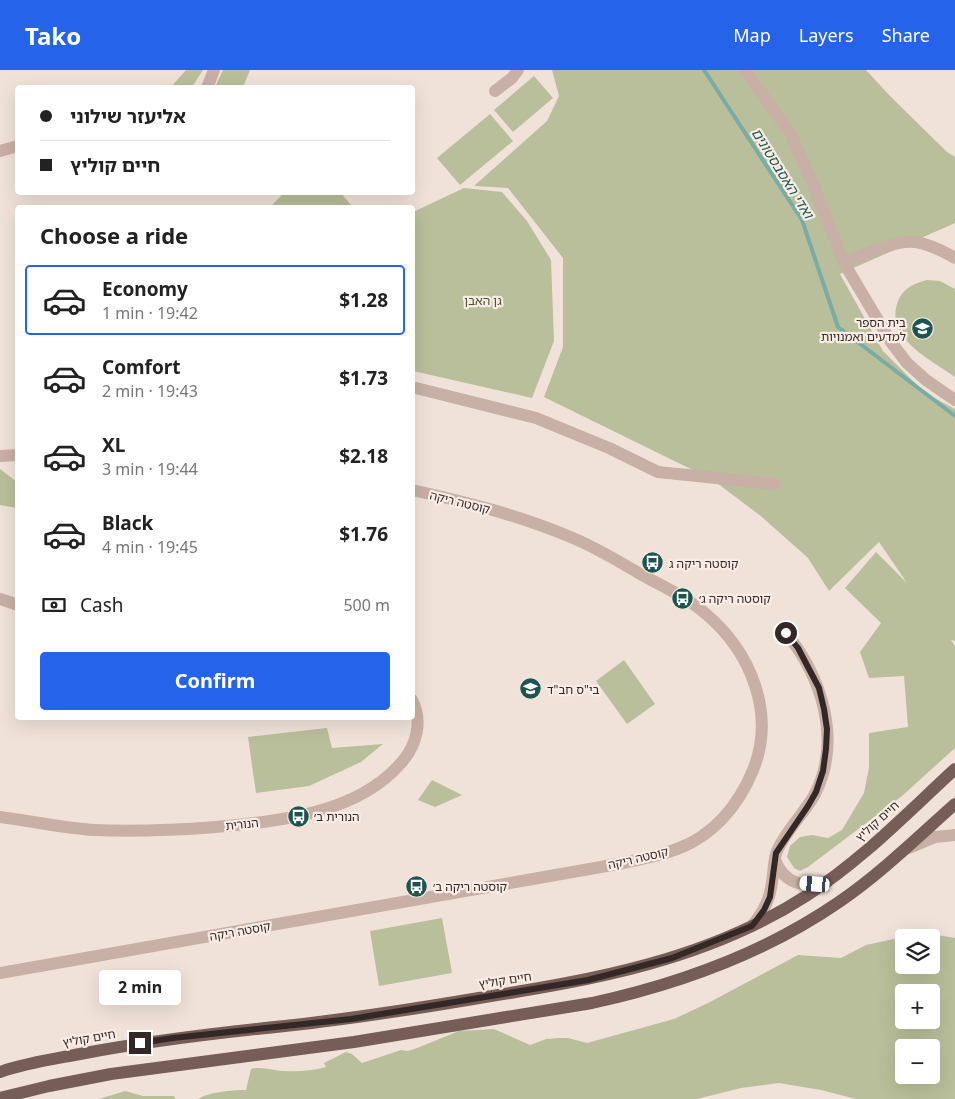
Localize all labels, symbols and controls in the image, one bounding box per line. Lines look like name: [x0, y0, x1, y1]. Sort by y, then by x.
text: Tako: [25, 19, 81, 52]
text: Map: [733, 23, 771, 47]
text: Layers: [799, 23, 854, 47]
text: Share: [882, 23, 930, 47]
text: אליעזר שילוני: [70, 103, 186, 129]
water label: ואדי האסבסטונים: [748, 124, 819, 223]
text: חיים קוליץ: [70, 152, 160, 178]
text: Choose a ride: [40, 220, 188, 250]
text: Economy: [102, 276, 188, 302]
icon: car: [42, 278, 87, 323]
text: $1.28: [339, 287, 388, 313]
park label: גן האבן: [464, 292, 502, 309]
text: 1 min · 19:42: [102, 302, 198, 324]
place label: בית הספר למדעים ואמנויות: [821, 314, 906, 345]
school or university icon: בית הספר למדעים ואמנויות: [910, 317, 934, 341]
text: Comfort: [102, 354, 181, 380]
icon: car: [42, 356, 87, 401]
text: $1.73: [339, 365, 388, 391]
text: 2 min · 19:43: [102, 380, 198, 402]
text: XL: [102, 432, 125, 458]
icon: car: [42, 434, 87, 479]
text: $2.18: [339, 443, 388, 469]
text: 3 min · 19:44: [102, 458, 198, 480]
street label: קוסטה ריקה: [428, 486, 493, 518]
text: Black: [102, 510, 153, 536]
icon: car: [42, 512, 87, 557]
text: $1.76: [339, 521, 388, 547]
text: 4 min · 19:45: [102, 536, 198, 558]
bus stop icon: קוסטה ריקה ג: [641, 551, 665, 575]
place label: קוסטה ריקה ג: [669, 555, 739, 572]
bus stop icon: קוסטה ריקה ג׳: [671, 586, 695, 610]
place label: קוסטה ריקה ג׳: [699, 590, 771, 607]
icon: cash: [40, 591, 68, 619]
text: Cash: [80, 592, 124, 618]
text: 500 m: [343, 594, 390, 616]
route start: [775, 622, 797, 644]
button: Confirm: [40, 652, 390, 710]
school or university icon: בי"ס חב"ד: [519, 677, 543, 701]
place label: בי"ס חב"ד: [547, 681, 599, 698]
street label: חיים קוליץ: [852, 797, 903, 845]
bus stop icon: הנורית ב׳: [286, 804, 310, 828]
place label: הנורית ב׳: [314, 808, 360, 825]
street label: הנורית: [225, 814, 259, 834]
street label: קוסטה ריקה: [606, 843, 670, 873]
bus stop icon: קוסטה ריקה ב׳: [405, 874, 429, 898]
car: [799, 875, 830, 893]
place label: קוסטה ריקה ב׳: [433, 878, 508, 895]
street label: קוסטה ריקה: [208, 917, 272, 945]
map controls: [895, 929, 940, 1084]
button: layers: [895, 929, 940, 974]
street label: חיים קוליץ: [477, 967, 533, 993]
callout: 2 min: [99, 970, 181, 1006]
text: 2 min: [118, 976, 162, 998]
button: +: [895, 984, 940, 1029]
street label: חיים קוליץ: [61, 1025, 117, 1051]
route end: [129, 1032, 151, 1054]
button: −: [895, 1039, 940, 1084]

